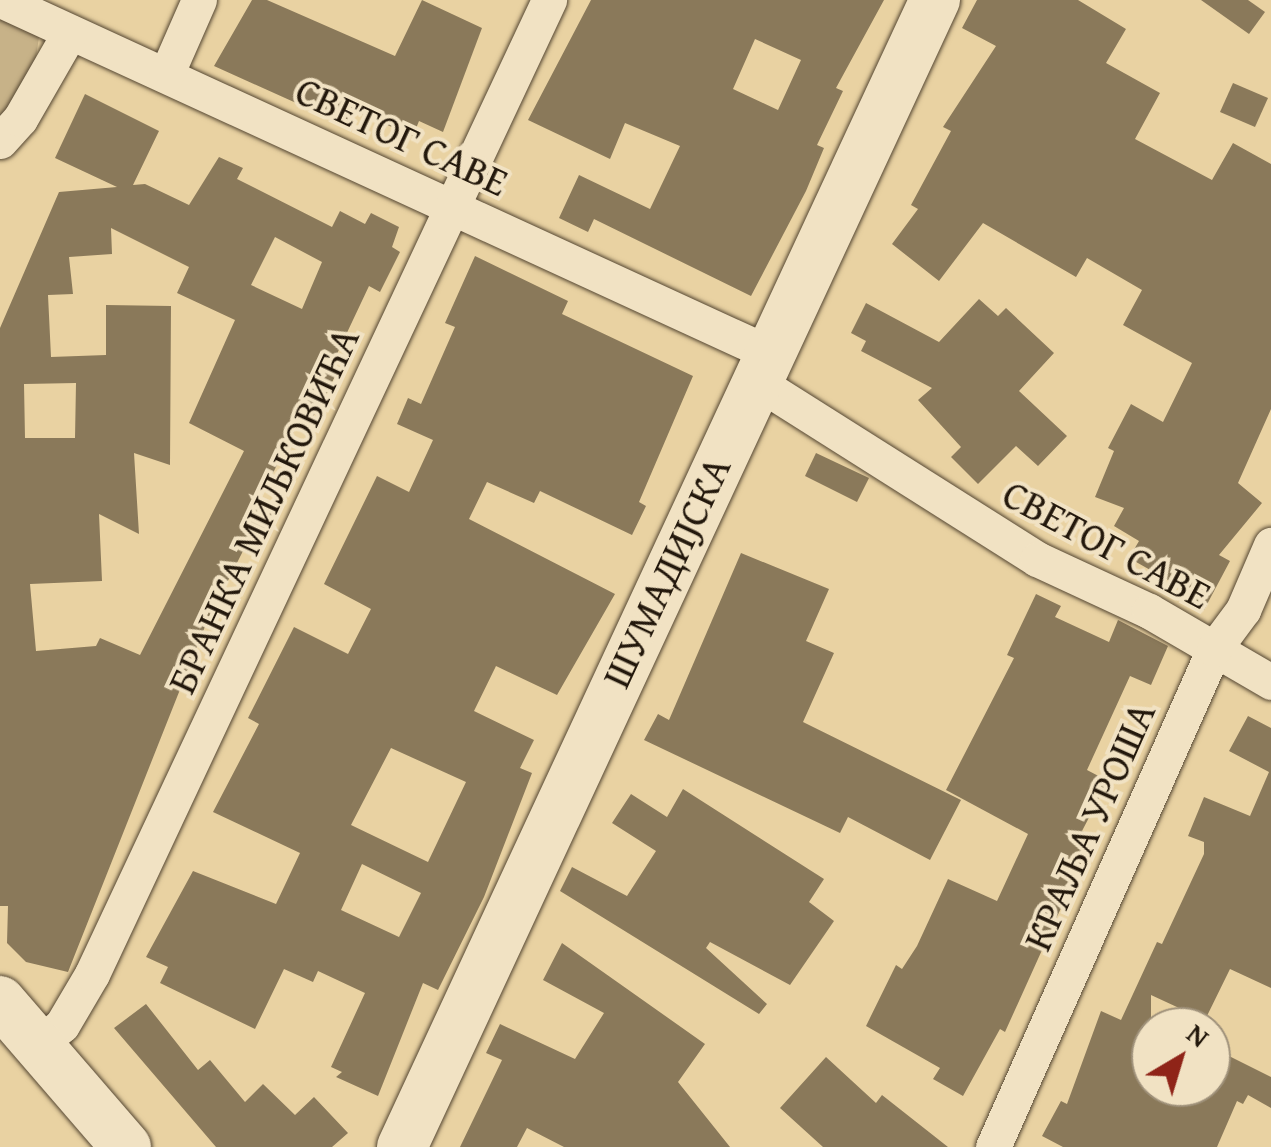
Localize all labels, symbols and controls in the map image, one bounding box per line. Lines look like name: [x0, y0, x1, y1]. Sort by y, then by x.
street label: СВЕТОГ САВЕ: [288, 66, 516, 206]
street label: БРАНКА МИЉКОВИЋА: [157, 319, 369, 701]
street label: ШУМАДИЈСКА: [592, 449, 740, 695]
street label: СВЕТОГ САВЕ: [995, 469, 1219, 619]
street label: КРАЉА УРОША: [1013, 695, 1165, 957]
north arrow: [1131, 1007, 1231, 1107]
text: N: [1179, 1013, 1219, 1056]

